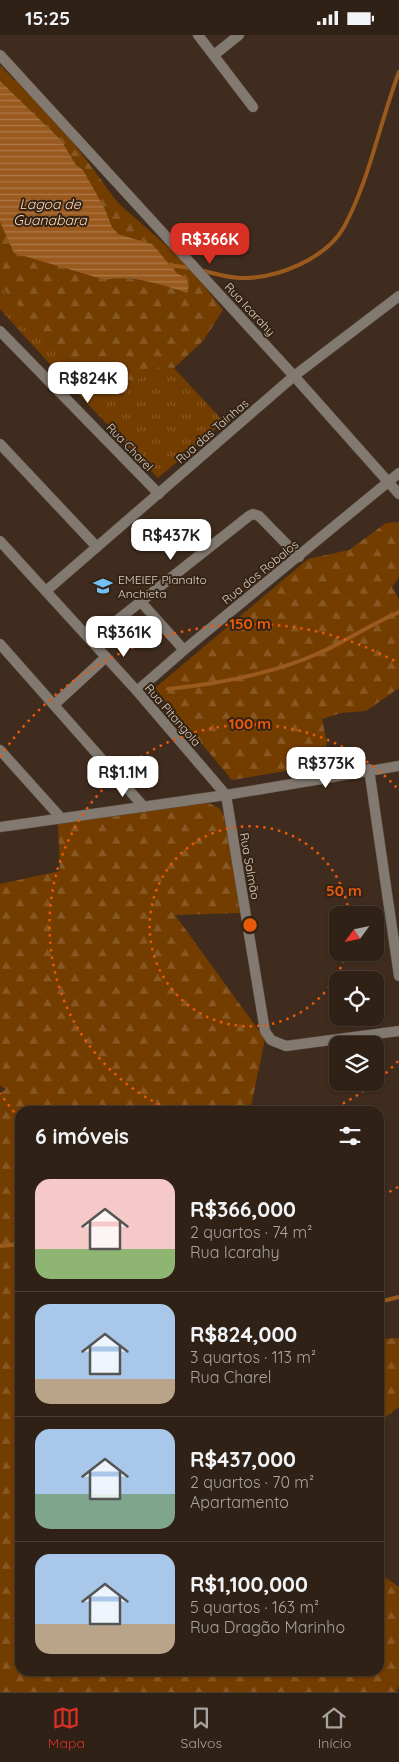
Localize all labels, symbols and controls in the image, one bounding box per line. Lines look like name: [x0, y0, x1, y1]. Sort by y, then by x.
text: 15:25: [25, 6, 70, 30]
water label: Lagoa de Guanabara: [13, 195, 88, 229]
pin: R$366K: [169, 223, 251, 265]
text: R$366K: [181, 229, 239, 249]
street label: Rua Icarahy: [222, 279, 278, 339]
pin: R$824K: [47, 361, 129, 404]
text: R$824K: [59, 368, 117, 388]
street label: Rua das Tainhas: [173, 395, 252, 467]
street label: Rua Charel: [103, 420, 157, 474]
pin: R$437K: [130, 519, 212, 561]
text: R$437K: [142, 525, 200, 545]
street label: Rua dos Robalos: [219, 536, 302, 607]
place label: EMEIEF Planalto Anchieta: [118, 572, 207, 601]
school or university icon: EMEIEF Planalto Anchieta: [92, 575, 114, 597]
text: 150 m: [229, 614, 271, 633]
pin: R$361K: [83, 615, 165, 658]
text: R$361K: [97, 622, 151, 642]
street label: Rua Pitangola: [142, 681, 204, 749]
text: 100 m: [229, 714, 271, 733]
pin: R$373K: [285, 747, 367, 789]
text: R$373K: [298, 753, 355, 773]
pin: R$1.1M: [82, 755, 164, 798]
text: R$1.1M: [98, 762, 148, 782]
street label: Rua Salmão: [237, 831, 263, 901]
text: 50 m: [326, 881, 362, 900]
north arrow: [329, 906, 384, 961]
map controls: [329, 906, 384, 1091]
centre of rings: [241, 916, 259, 934]
button: locate: [329, 971, 384, 1026]
button: layers: [329, 1036, 384, 1091]
icon: filters: [336, 1122, 364, 1150]
text: 6 imóveis: [35, 1123, 129, 1149]
text: R$366,000: [190, 1196, 296, 1222]
icon: home: [75, 1199, 135, 1259]
text: 2 quartos · 74 m²: [190, 1222, 312, 1242]
text: Rua Icarahy: [190, 1242, 279, 1262]
text: R$824,000: [190, 1321, 297, 1347]
icon: home: [75, 1324, 135, 1384]
text: 3 quartos · 113 m²: [190, 1347, 316, 1367]
text: Rua Charel: [190, 1367, 272, 1387]
text: R$437,000: [190, 1446, 296, 1472]
icon: home: [75, 1449, 135, 1509]
text: 2 quartos · 70 m²: [190, 1472, 314, 1492]
text: Apartamento: [190, 1492, 289, 1512]
text: R$1,100,000: [190, 1571, 308, 1597]
icon: home: [75, 1574, 135, 1634]
text: 5 quartos · 163 m²: [190, 1597, 319, 1617]
text: Rua Dragão Marinho: [190, 1617, 345, 1637]
tab: Mapa: [48, 1704, 85, 1752]
tab: Salvos: [181, 1704, 222, 1752]
tab: Início: [318, 1704, 351, 1752]

